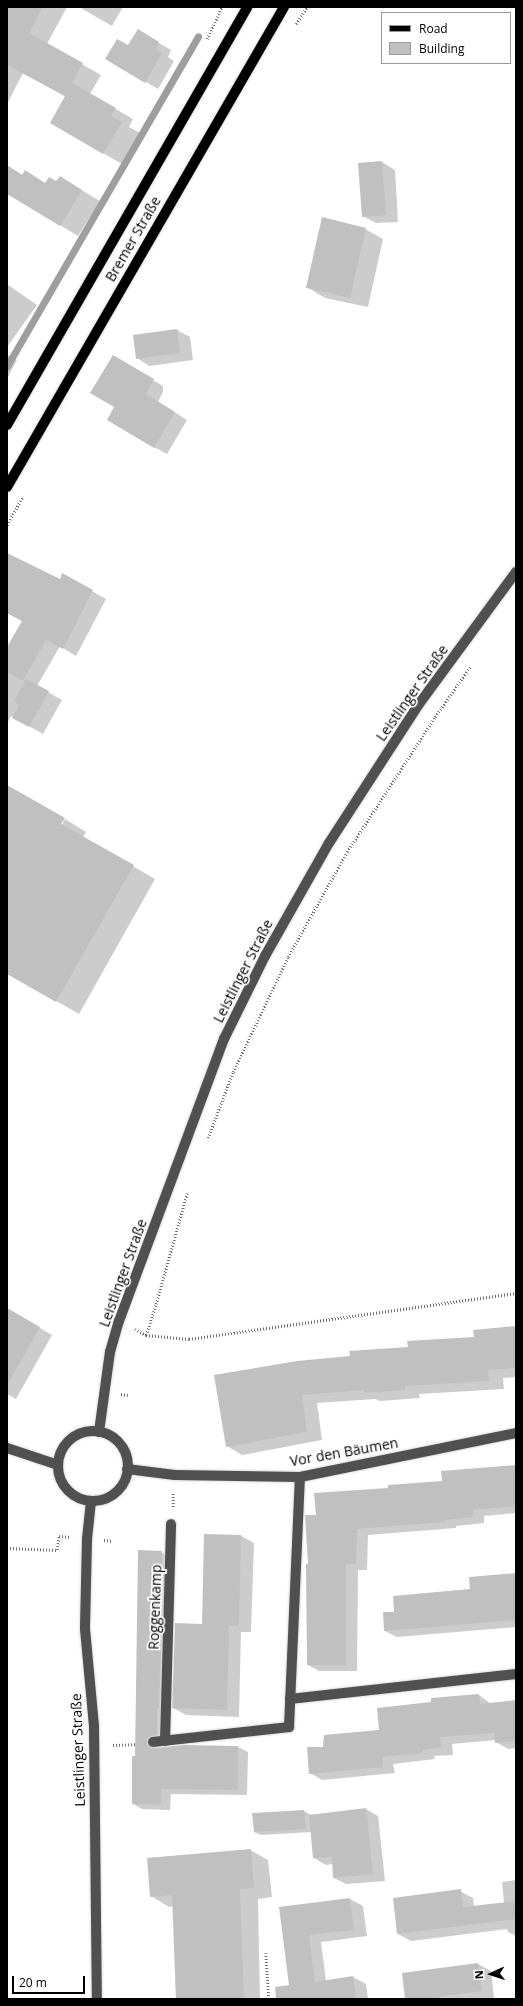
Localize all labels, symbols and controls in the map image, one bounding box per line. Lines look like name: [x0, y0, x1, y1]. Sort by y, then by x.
legend: [381, 12, 511, 64]
text: Road: [419, 20, 448, 37]
text: Building: [419, 40, 464, 57]
street label: Bremer Straße: [102, 193, 164, 285]
street label: Leistlinger Straße: [373, 642, 451, 744]
street label: Leistlinger Straße: [210, 917, 276, 1025]
street label: Leistlinger Straße: [96, 1217, 150, 1329]
street label: Vor den Bäumen: [289, 1434, 399, 1470]
street label: Roggenkamp: [145, 1564, 165, 1650]
street label: Leistlinger Straße: [68, 1693, 88, 1807]
north arrow: [471, 1954, 511, 1994]
scale bar: [14, 1968, 87, 1994]
text: N: [471, 1970, 486, 1980]
text: 20 m: [19, 1974, 47, 1991]

